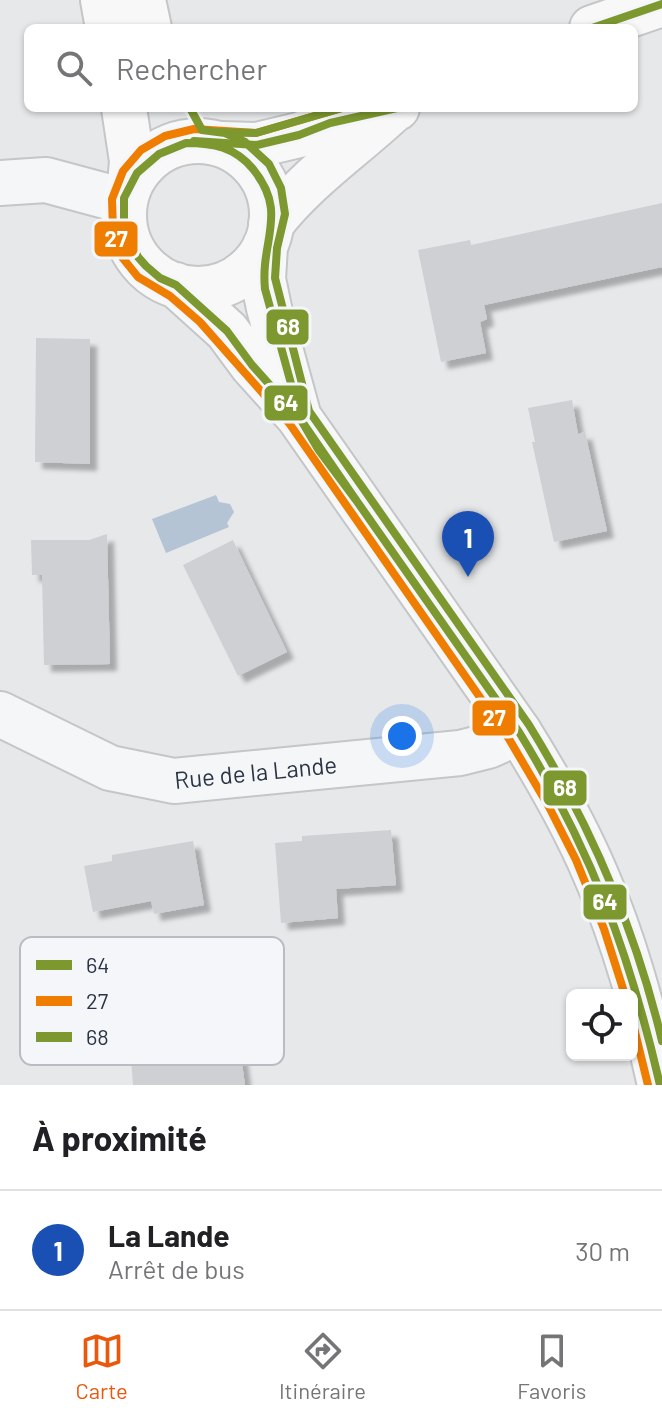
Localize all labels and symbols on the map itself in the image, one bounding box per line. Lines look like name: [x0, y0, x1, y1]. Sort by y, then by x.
line badge: 27: [93, 220, 139, 258]
text: 27: [104, 225, 128, 251]
line badge: 68: [265, 308, 310, 346]
text: 68: [276, 313, 300, 339]
line badge: 64: [263, 384, 309, 422]
text: 64: [273, 389, 299, 415]
pin: 1: [442, 511, 494, 577]
line badge: 27: [471, 699, 517, 737]
text: 27: [482, 704, 506, 730]
your location: [382, 716, 422, 756]
street label: Rue de la Lande: [173, 749, 338, 794]
line badge: 68: [542, 769, 588, 807]
text: 68: [553, 774, 577, 800]
line badge: 64: [582, 883, 628, 921]
text: 64: [592, 888, 618, 914]
legend: [20, 937, 284, 1065]
text: 64: [86, 951, 109, 977]
text: 27: [86, 987, 108, 1013]
text: 68: [86, 1023, 109, 1049]

